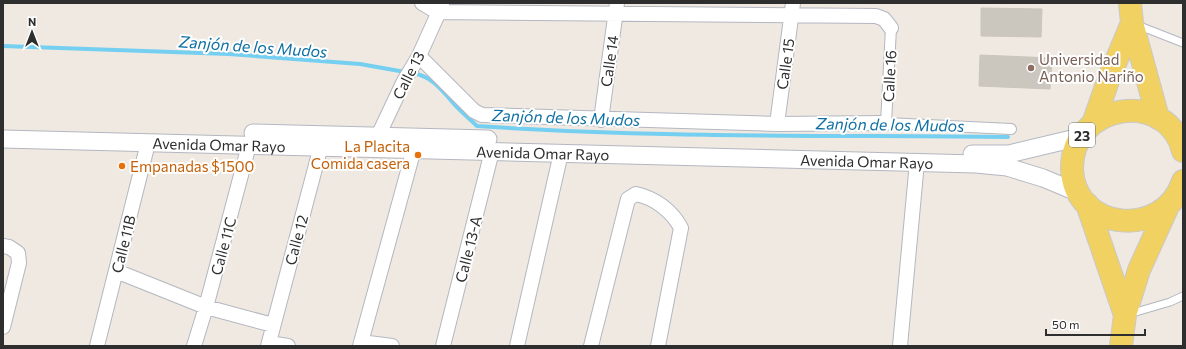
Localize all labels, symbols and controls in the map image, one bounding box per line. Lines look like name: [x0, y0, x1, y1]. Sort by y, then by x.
north arrow: [12, 12, 52, 52]
text: N: [28, 15, 36, 28]
water label: Zanjón de los Mudos: [177, 31, 328, 61]
street label: Calle 14: [596, 34, 622, 88]
street label: Calle 15: [772, 37, 798, 91]
street label: Calle 13: [388, 48, 428, 102]
street label: Calle 16: [879, 50, 899, 102]
place label: Universidad Antonio Nariño: [1039, 50, 1144, 85]
marker: Universidad Antonio Nariño: [1026, 63, 1036, 73]
water label: Zanjón de los Mudos: [490, 105, 641, 129]
water label: Zanjón de los Mudos: [814, 113, 965, 135]
road number: 23: [1069, 123, 1095, 147]
street label: Avenida Omar Rayo: [152, 134, 286, 155]
place label: La Placita Comida casera: [311, 137, 410, 172]
street label: Avenida Omar Rayo: [476, 142, 610, 164]
marker: La Placita Comida casera: [413, 150, 423, 160]
street label: Avenida Omar Rayo: [800, 150, 934, 172]
place label: Empanadas $1500: [130, 157, 254, 175]
marker: Empanadas $1500: [117, 161, 127, 171]
street label: Calle 11B: [107, 213, 139, 275]
street label: Calle 12: [281, 213, 311, 267]
street label: Calle 13-A: [451, 214, 485, 284]
street label: Calle 11C: [207, 215, 239, 277]
scale bar: [1046, 311, 1145, 337]
text: 50 m: [1052, 317, 1080, 331]

